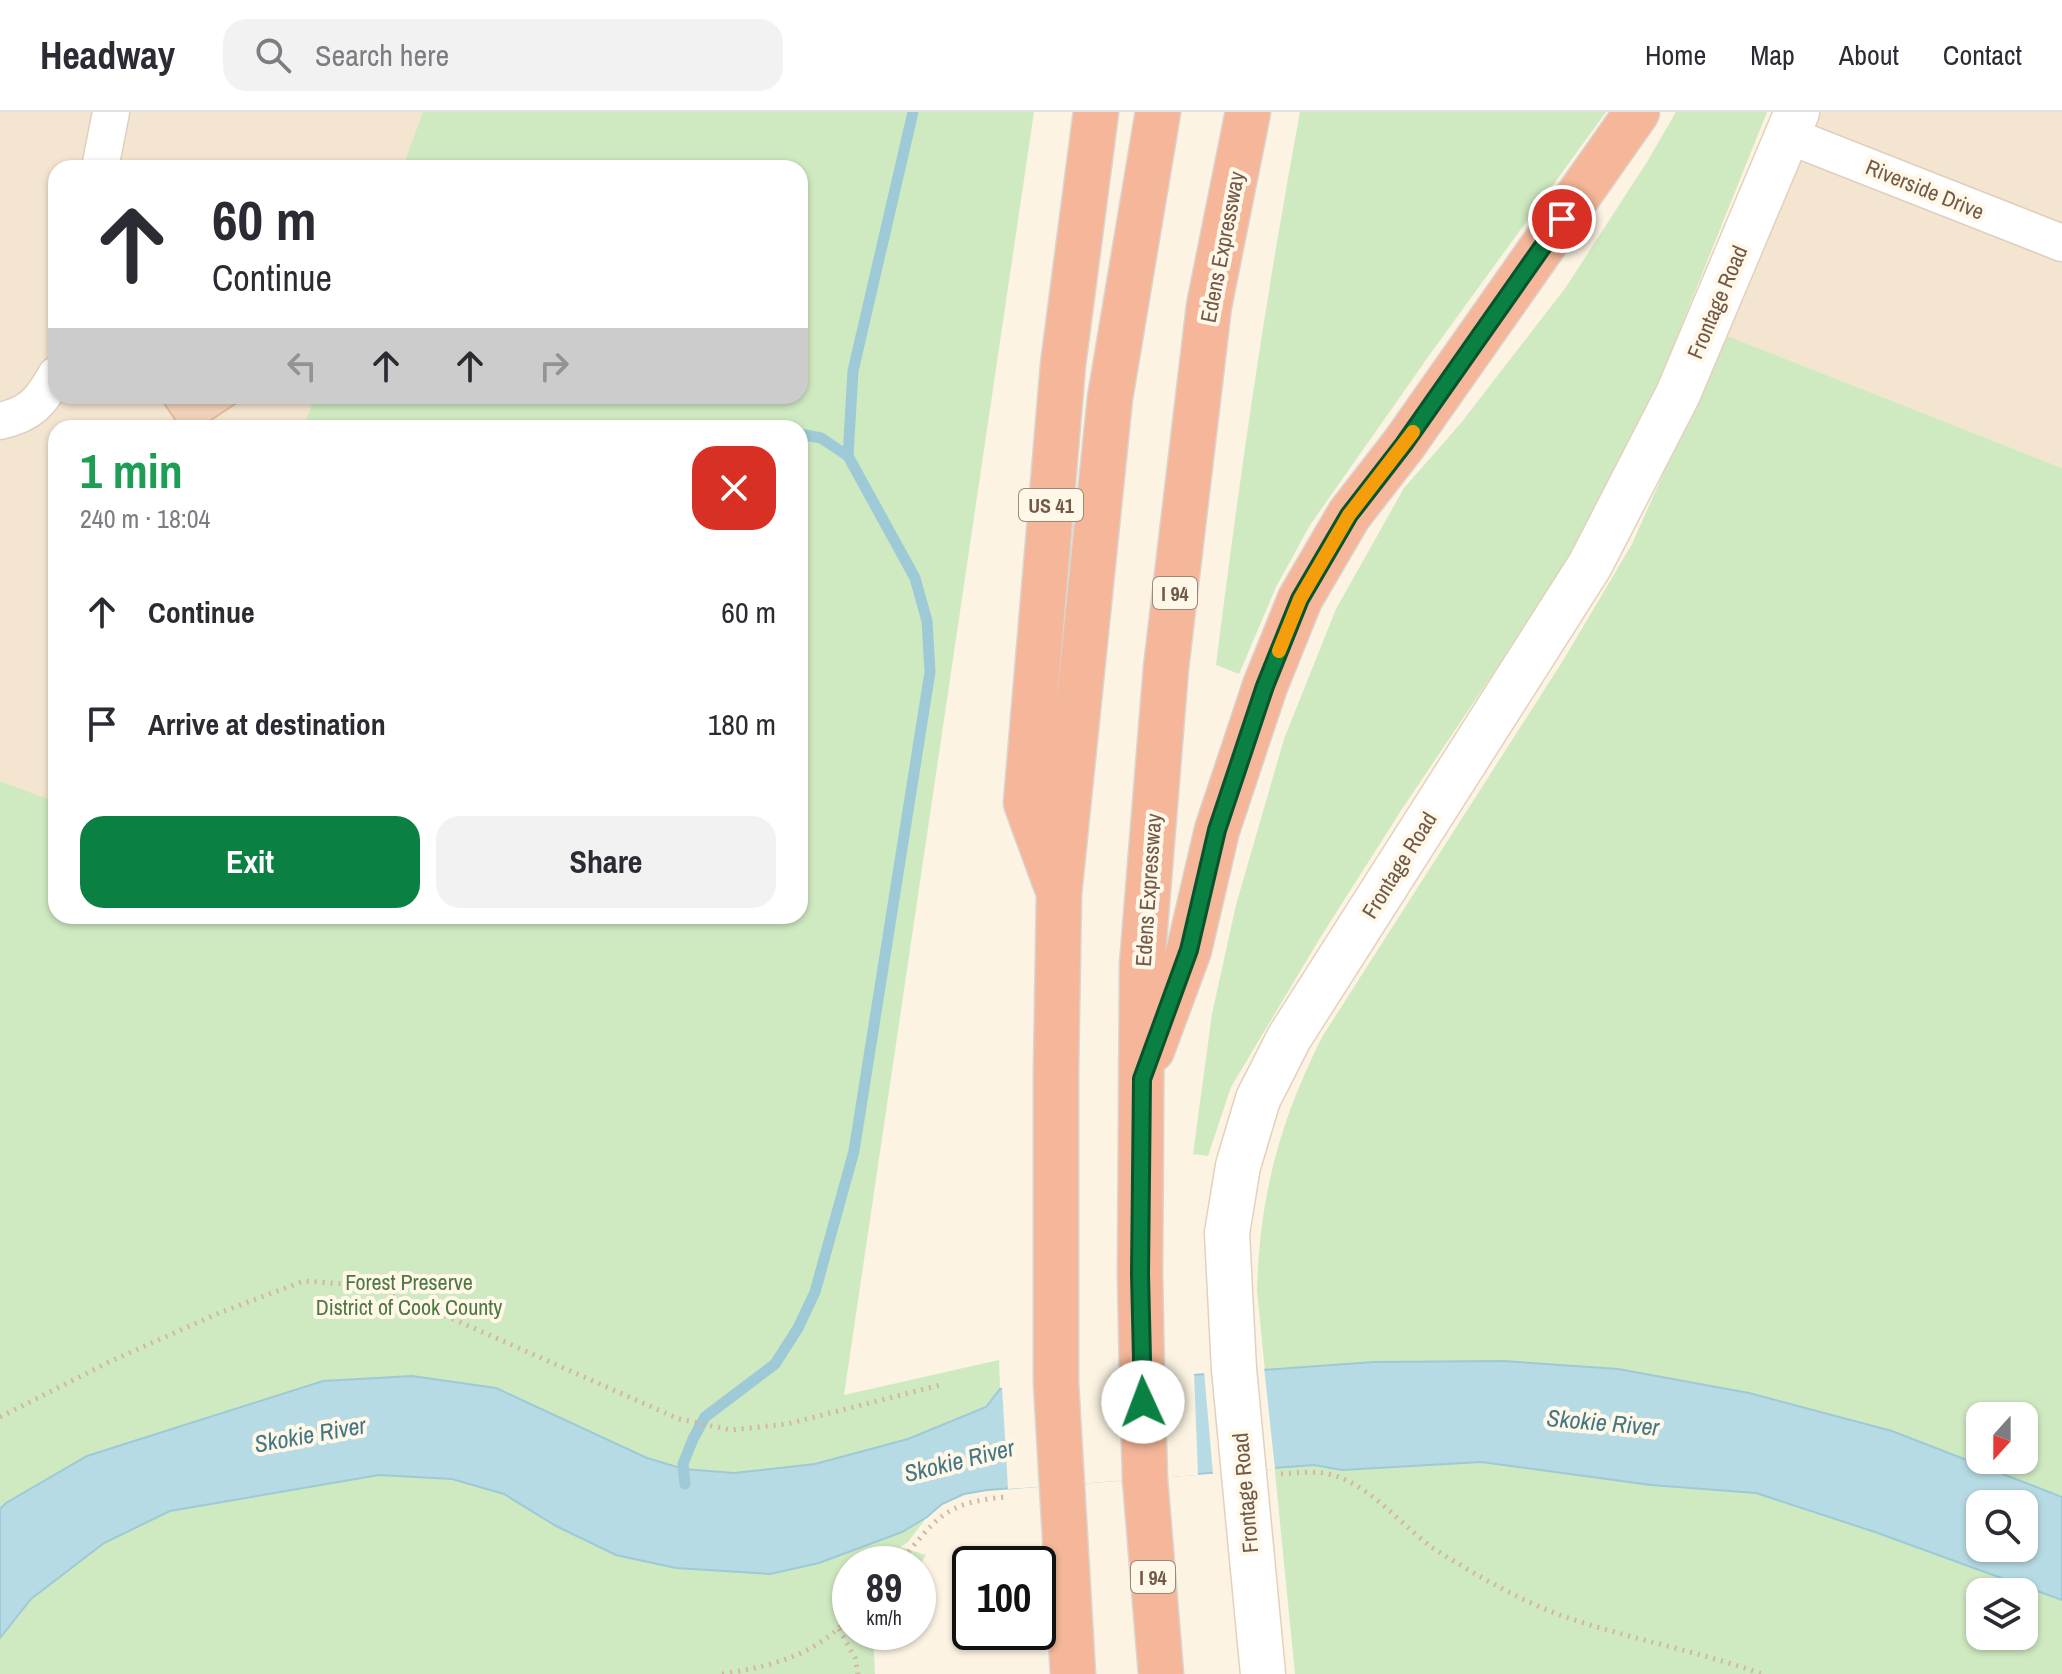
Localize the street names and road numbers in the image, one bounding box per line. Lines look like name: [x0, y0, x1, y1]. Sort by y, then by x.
street label: Riverside Drive: [1861, 152, 1989, 226]
street label: Edens Expressway: [1193, 169, 1251, 325]
street label: Frontage Road: [1680, 241, 1754, 363]
road number: US 41: [1019, 489, 1083, 521]
road number: I 94: [1153, 577, 1197, 609]
street label: Frontage Road: [1354, 806, 1444, 924]
street label: Edens Expressway: [1128, 812, 1168, 968]
street label: Frontage Road: [1225, 1432, 1265, 1554]
road number: I 94: [1131, 1561, 1175, 1593]

